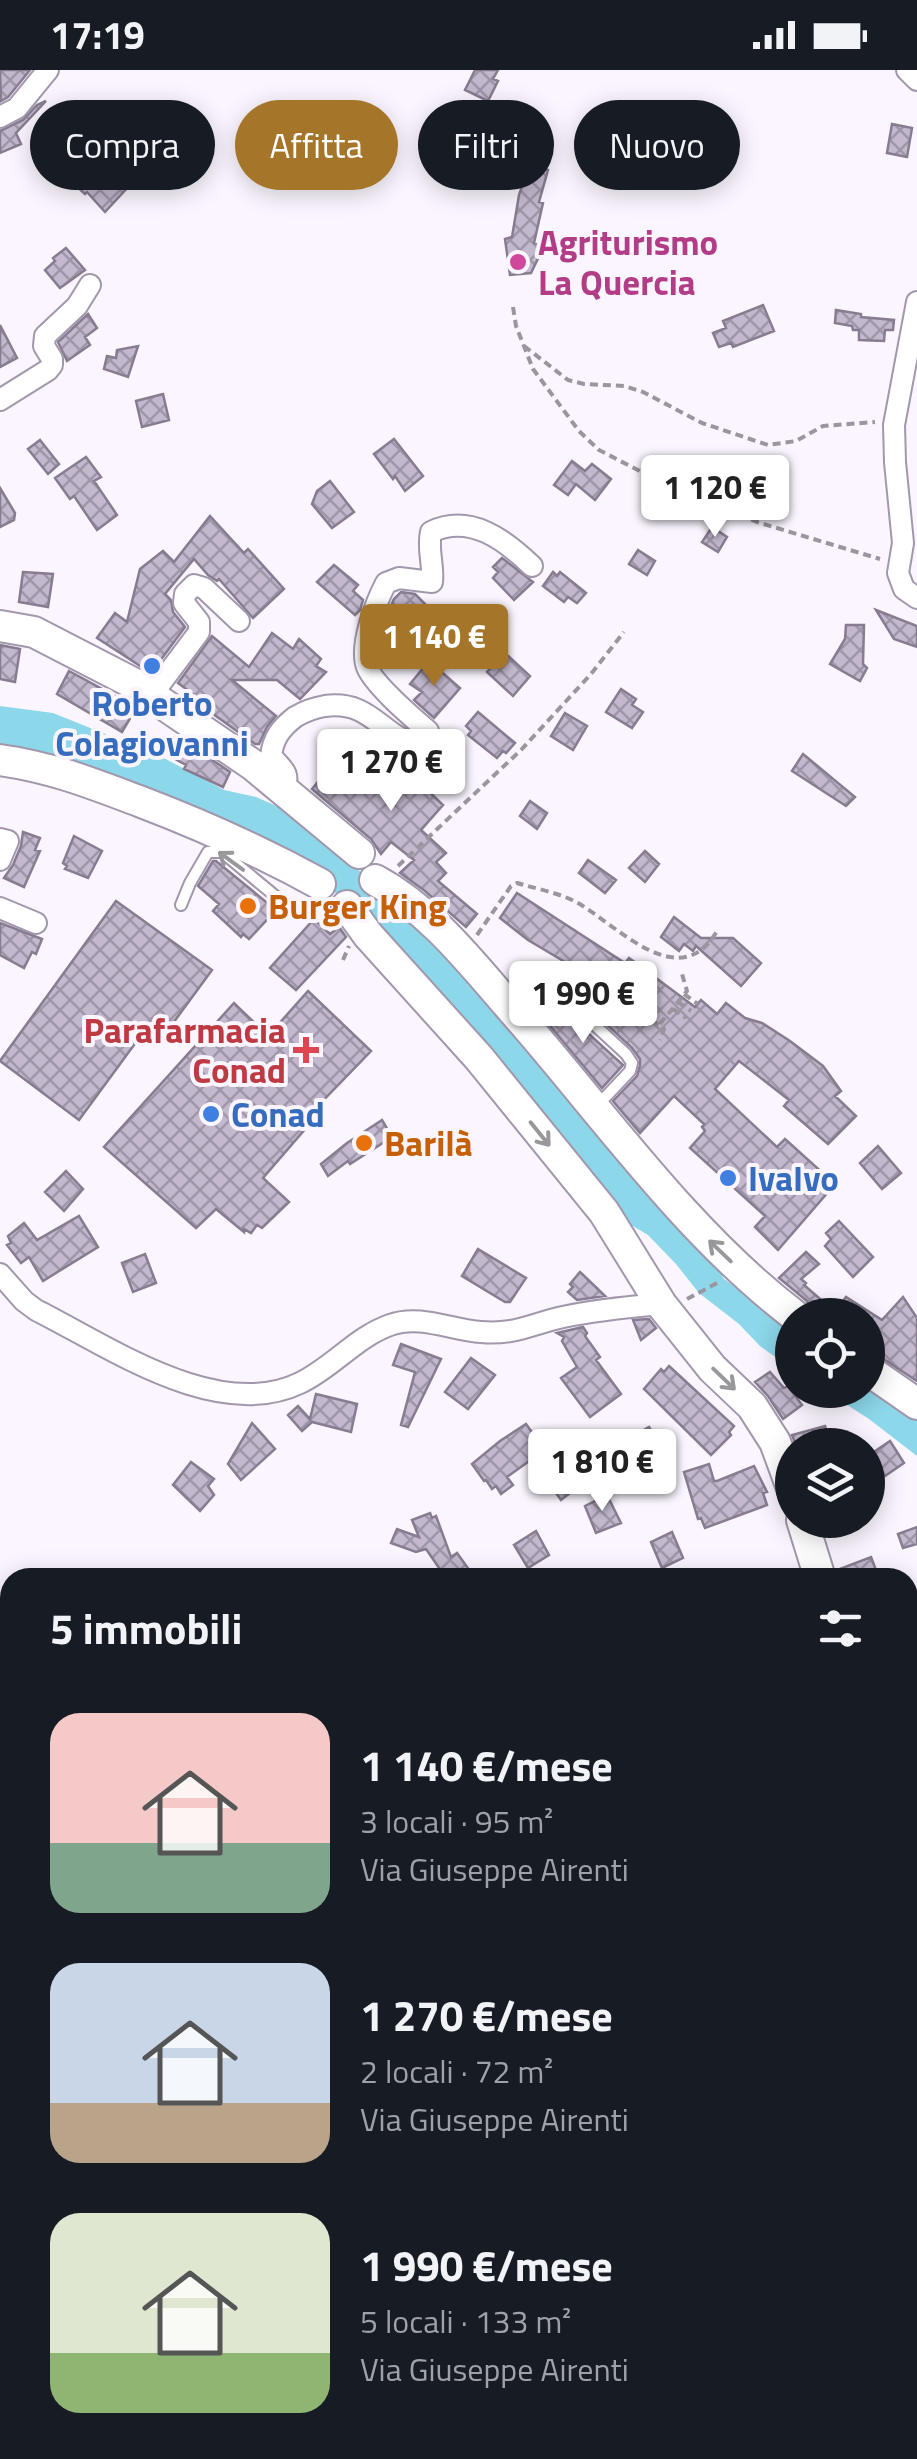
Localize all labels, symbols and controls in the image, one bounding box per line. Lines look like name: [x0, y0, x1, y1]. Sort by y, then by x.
text: 17:19: [50, 6, 145, 64]
chip: Compra: [30, 100, 215, 190]
chip: Affitta: [235, 100, 398, 190]
chip: Filtri: [418, 100, 554, 190]
chip: Nuovo: [574, 100, 740, 190]
place label: Agriturismo La Quercia: [538, 215, 718, 309]
marker: Agriturismo La Quercia: [507, 251, 529, 273]
pin: 1 120 €: [623, 455, 807, 540]
text: 1 120 €: [663, 463, 767, 511]
pin: 1 140 €: [342, 604, 526, 689]
text: 1 140 €: [382, 612, 486, 660]
marker: Roberto Colagiovanni: [141, 655, 163, 677]
place label: Roberto Colagiovanni: [55, 676, 249, 770]
pin: 1 270 €: [299, 729, 483, 814]
text: 1 270 €: [339, 737, 443, 785]
one-way arrow: [218, 851, 245, 872]
place label: Burger King: [268, 879, 447, 933]
marker: Burger King: [237, 895, 259, 917]
pin: 1 990 €: [491, 961, 675, 1046]
text: 1 990 €: [531, 969, 635, 1017]
place label: Parafarmacia Conad: [84, 1003, 286, 1097]
marker: Parafarmacia Conad: [295, 1039, 317, 1061]
place label: Conad: [231, 1087, 325, 1141]
marker: Conad: [200, 1103, 222, 1125]
place label: Barilà: [384, 1116, 473, 1170]
one-way arrow: [529, 1120, 551, 1146]
marker: Barilà: [353, 1132, 375, 1154]
place label: IvaIvo: [748, 1151, 839, 1205]
marker: IvaIvo: [717, 1167, 739, 1189]
one-way arrow: [709, 1239, 733, 1263]
map controls: [775, 1298, 885, 1538]
button: locate: [775, 1298, 885, 1408]
one-way arrow: [711, 1366, 735, 1390]
button: layers: [775, 1428, 885, 1538]
pin: 1 810 €: [510, 1429, 694, 1514]
text: 1 810 €: [550, 1437, 654, 1485]
text: 5 immobili: [50, 1596, 242, 1660]
icon: filters: [813, 1601, 868, 1656]
text: 1 140 €/mese: [360, 1733, 613, 1797]
icon: home: [130, 1753, 250, 1873]
text: 3 locali · 95 m²: [360, 1797, 553, 1845]
text: Via Giuseppe Airenti: [360, 1845, 629, 1893]
text: 1 270 €/mese: [360, 1983, 613, 2047]
icon: home: [130, 2003, 250, 2123]
text: 2 locali · 72 m²: [360, 2047, 553, 2095]
text: Via Giuseppe Airenti: [360, 2095, 629, 2143]
text: 1 990 €/mese: [360, 2233, 613, 2297]
icon: home: [130, 2253, 250, 2373]
text: 5 locali · 133 m²: [360, 2297, 571, 2345]
text: Via Giuseppe Airenti: [360, 2345, 629, 2393]

